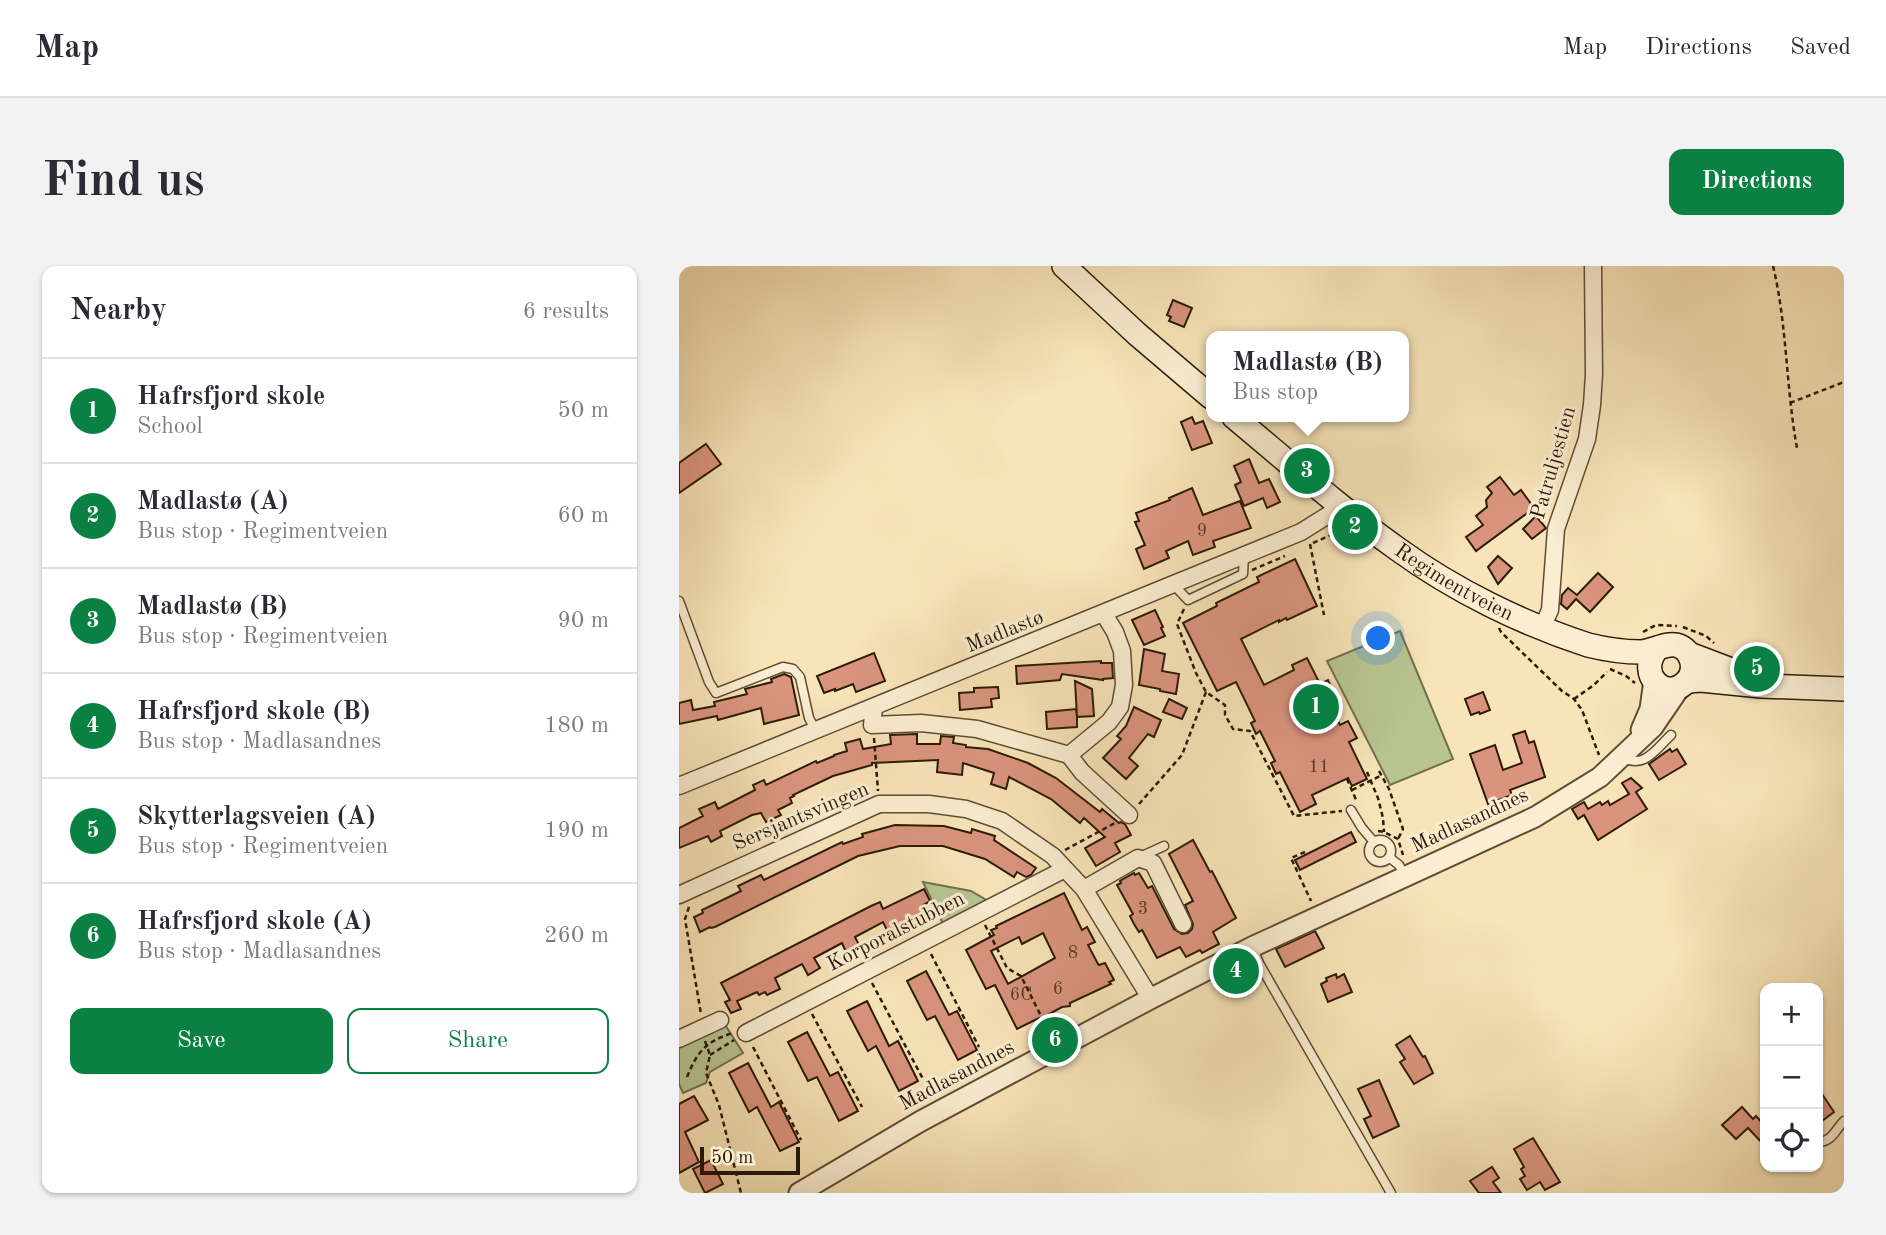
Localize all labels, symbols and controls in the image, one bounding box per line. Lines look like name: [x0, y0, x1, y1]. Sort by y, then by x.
text: Map: [35, 32, 99, 65]
text: Map: [1563, 36, 1607, 60]
text: Directions: [1645, 36, 1752, 60]
text: Saved: [1790, 36, 1851, 60]
button: Directions: [1669, 149, 1844, 215]
text: Find us: [42, 158, 205, 207]
text: Nearby: [70, 296, 167, 326]
text: 6 results: [523, 300, 609, 323]
popup: [1206, 331, 1409, 422]
text: Madlastø (B): [1232, 350, 1383, 376]
text: Bus stop: [1232, 381, 1318, 404]
text: Hafrsfjord skole: [137, 384, 325, 410]
text: 1: [86, 399, 100, 422]
text: 50 m: [558, 399, 609, 422]
street label: Patruljestien: [1528, 404, 1580, 522]
text: School: [137, 415, 203, 438]
pin: 3: [1284, 445, 1330, 497]
text: Madlastø (A): [137, 489, 288, 515]
pin: 2: [1332, 501, 1378, 553]
text: 2: [86, 504, 100, 527]
text: 60 m: [558, 504, 609, 527]
text: Bus stop · Regimentveien: [137, 520, 388, 543]
house number: 9: [1197, 522, 1207, 540]
street label: Regimentveien: [1391, 540, 1516, 625]
text: Madlastø (B): [137, 594, 287, 620]
street label: Madlastø: [963, 607, 1047, 657]
text: 3: [86, 609, 100, 632]
text: 90 m: [558, 609, 609, 632]
your location: [1361, 621, 1395, 655]
text: Bus stop · Regimentveien: [137, 625, 388, 648]
pin: 5: [1734, 643, 1780, 695]
pin: 1: [1293, 681, 1339, 733]
text: Hafrsfjord skole (B): [137, 699, 370, 725]
text: 4: [86, 714, 100, 737]
text: 180 m: [544, 714, 609, 737]
text: Bus stop · Madlasandnes: [137, 730, 381, 753]
house number: 11: [1309, 758, 1329, 776]
street label: Sersjantsvingen: [730, 779, 872, 855]
street label: Madlasandnes: [1408, 785, 1532, 857]
text: Skytterlagsveien (A): [137, 804, 376, 830]
text: 5: [86, 819, 100, 842]
text: 190 m: [544, 819, 609, 842]
text: Bus stop · Regimentveien: [137, 835, 388, 858]
street label: Korporalstubben: [824, 888, 968, 976]
house number: 3: [1138, 900, 1148, 918]
text: Hafrsfjord skole (A): [137, 909, 372, 935]
text: 6: [86, 924, 100, 947]
text: 260 m: [544, 924, 609, 947]
text: Bus stop · Madlasandnes: [137, 940, 381, 963]
house number: 8: [1068, 944, 1078, 962]
pin: 4: [1213, 945, 1259, 997]
house number: 6: [1053, 980, 1063, 998]
map controls: [1760, 983, 1823, 1172]
button: +: [1760, 983, 1823, 1046]
house number: 6C: [1010, 986, 1032, 1004]
button: Save: [70, 1008, 333, 1074]
button: Share: [347, 1008, 609, 1074]
pin: 6: [1032, 1014, 1078, 1066]
street label: Madlasandnes: [896, 1037, 1018, 1115]
button: −: [1760, 1046, 1823, 1109]
button: locate: [1760, 1109, 1823, 1172]
scale bar: [700, 1144, 800, 1176]
text: 50 m: [711, 1149, 753, 1168]

